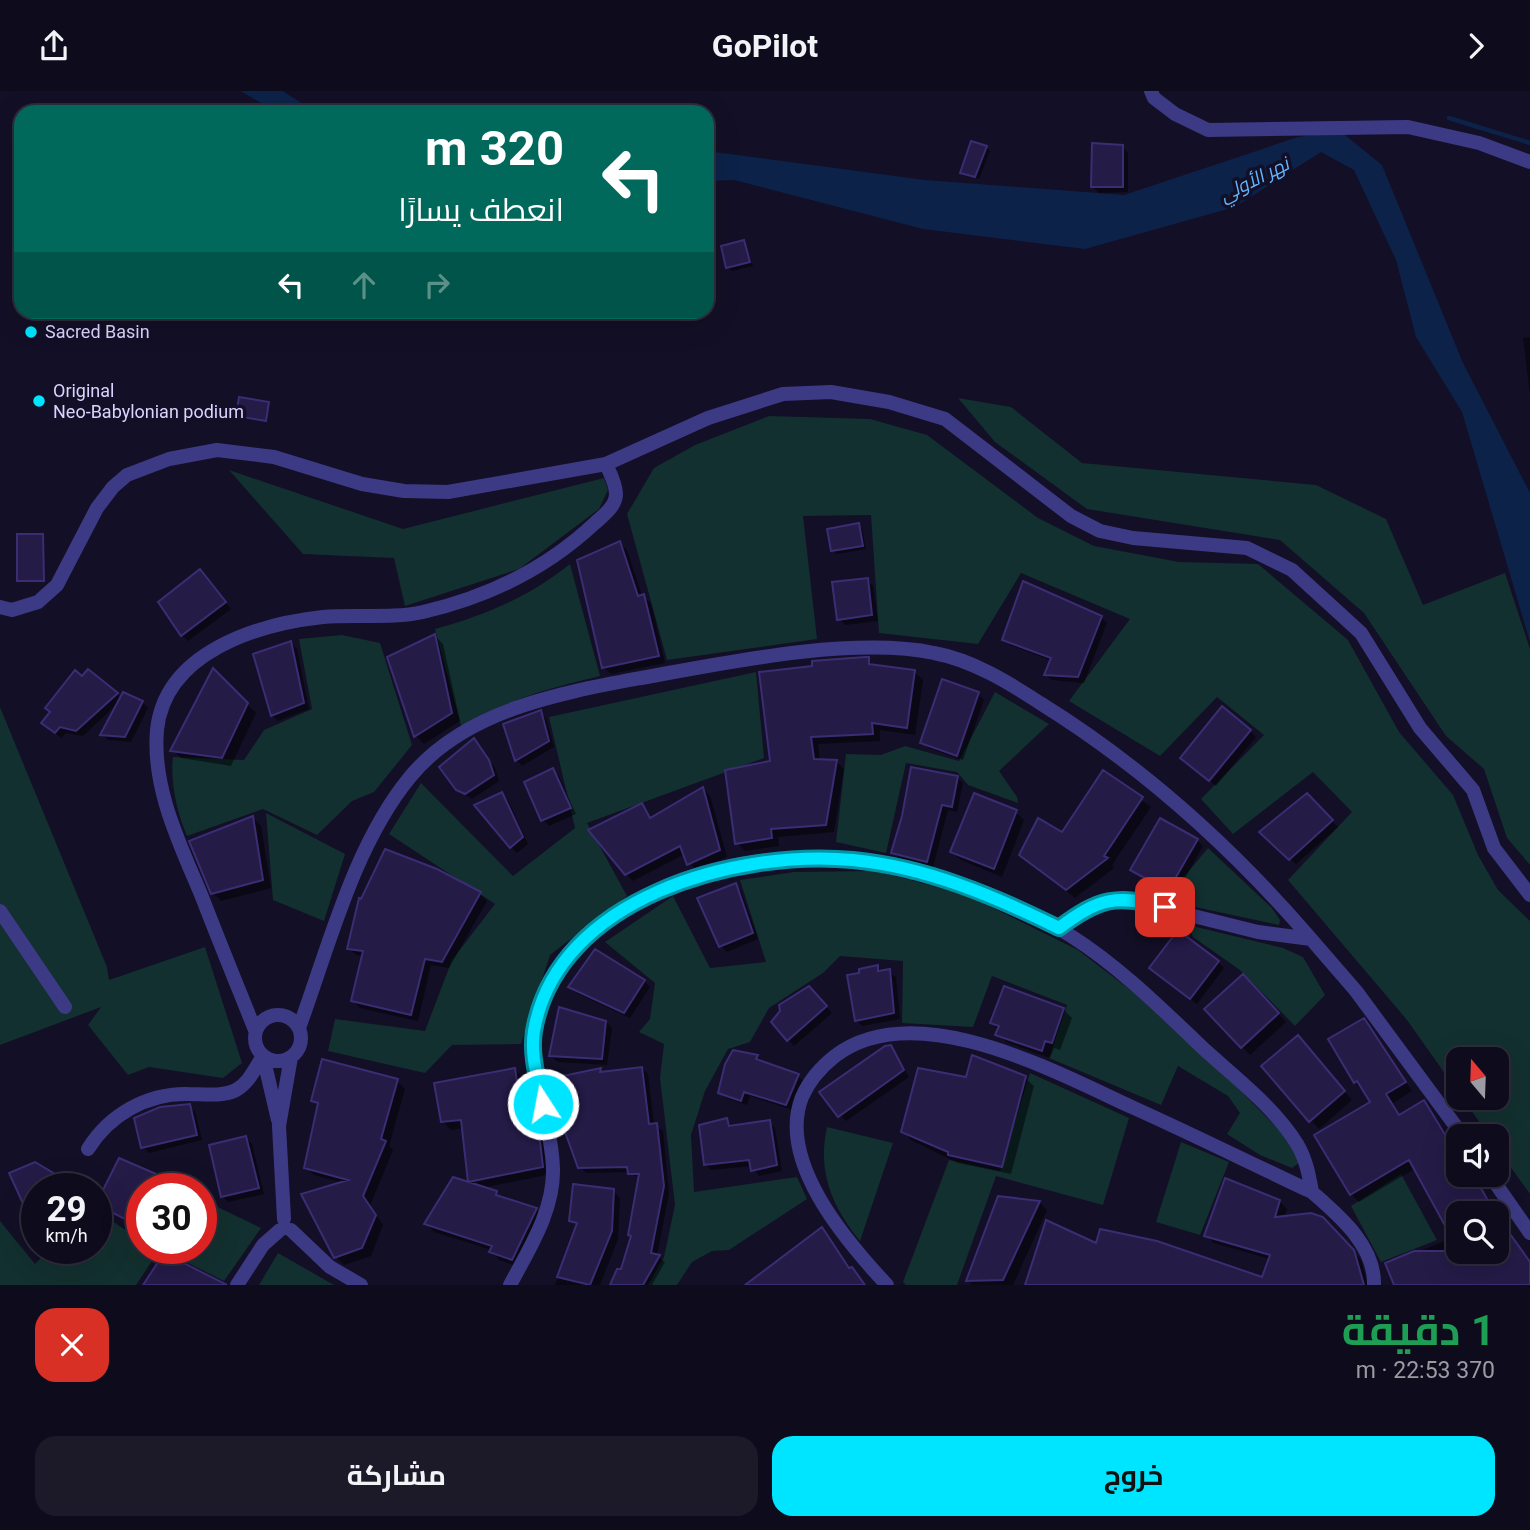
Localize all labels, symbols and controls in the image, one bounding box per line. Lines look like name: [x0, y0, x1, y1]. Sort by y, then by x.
icon: share: [35, 27, 73, 65]
text: GoPilot: [712, 27, 818, 65]
icon: forward: [1457, 27, 1495, 65]
text: 320 m: [425, 120, 564, 177]
icon: left: [588, 133, 679, 224]
water label: نهر الأولي: [1216, 151, 1296, 210]
text: انعطف يسارًا: [398, 191, 564, 229]
icon: left: [272, 266, 310, 304]
icon: ahead: [345, 266, 383, 304]
icon: right: [418, 266, 456, 304]
place label: Sacred Basin: [45, 321, 150, 342]
marker: Sacred Basin: [23, 324, 39, 340]
place label: Original Neo-Babylonian podium: [53, 380, 244, 422]
marker: Original Neo-Babylonian podium: [31, 393, 47, 409]
pin: [1135, 877, 1195, 937]
icon: arrive: [1146, 888, 1184, 926]
north arrow: [1446, 1047, 1508, 1109]
map controls: [1446, 1047, 1509, 1264]
position arrow: [506, 1067, 580, 1141]
button: sound: [1446, 1124, 1509, 1187]
speed limit sign: 30: [126, 1173, 217, 1264]
text: 29: [46, 1189, 87, 1230]
button: search: [1446, 1201, 1509, 1264]
text: km/h: [45, 1225, 88, 1246]
text: 1 دقيقة: [1342, 1306, 1495, 1355]
button: close: [35, 1308, 109, 1382]
text: 370 m · 22:53: [1356, 1357, 1495, 1384]
button: مشاركة: [35, 1436, 758, 1516]
button: خروج: [772, 1436, 1495, 1516]

